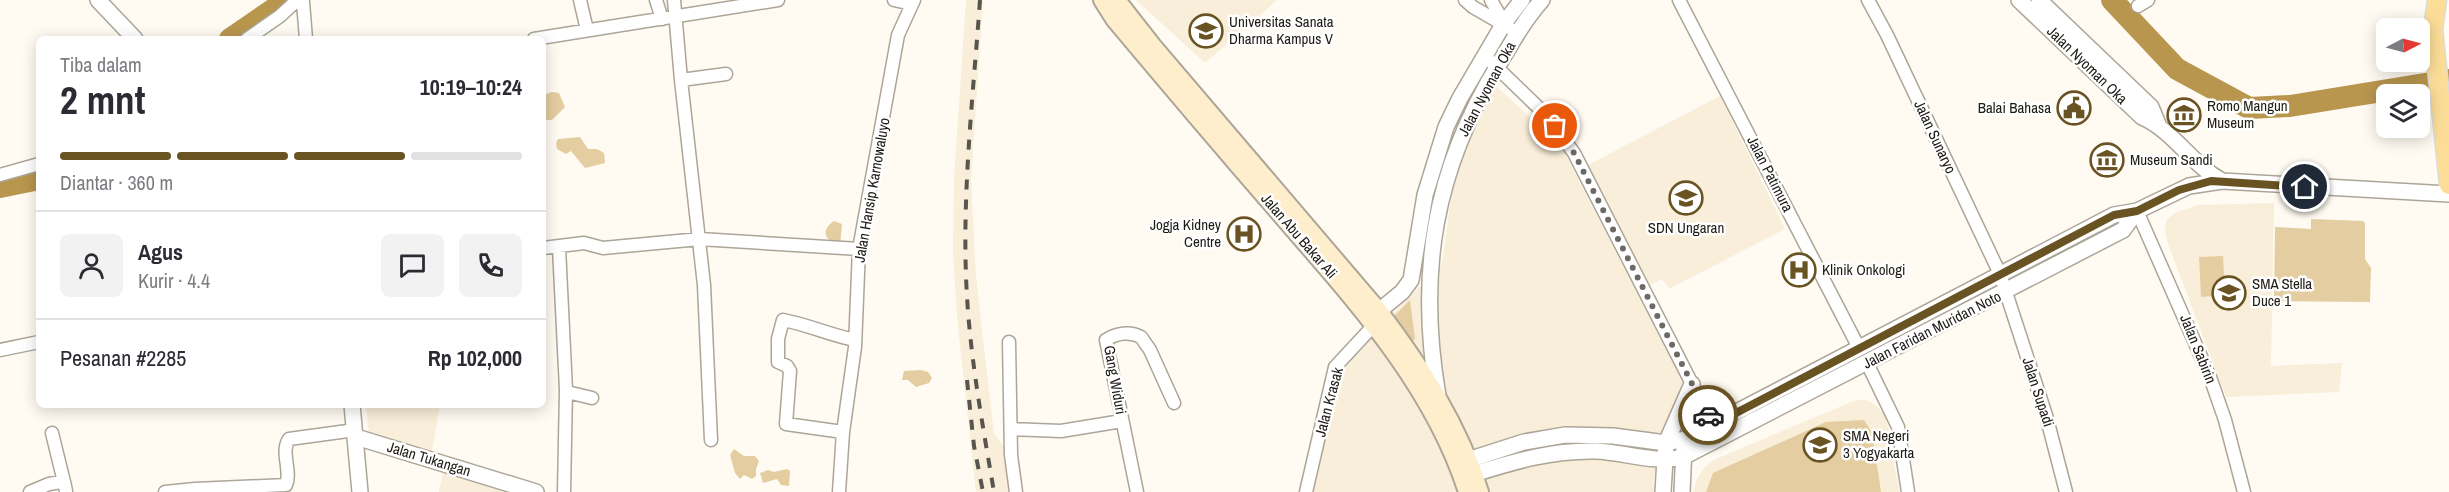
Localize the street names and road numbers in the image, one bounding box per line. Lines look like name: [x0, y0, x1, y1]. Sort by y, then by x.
street label: Jalan Nyoman Oka: [2042, 21, 2132, 109]
street label: Jalan Nyoman Oka: [1453, 38, 1520, 140]
street label: Jalan Sunaryo: [1909, 97, 1962, 177]
street label: Jalan Hansip Karnowaluyo: [848, 116, 895, 264]
street label: Jalan Patimura: [1742, 132, 1799, 216]
street label: Jalan Abu Bakar Ali: [1256, 189, 1342, 283]
street label: Jalan Faridan Muridan Noto: [1859, 286, 2005, 374]
street label: Jalan Sabirin: [2175, 311, 2222, 386]
street label: Gang Widuri: [1099, 344, 1132, 416]
street label: Jalan Supadi: [2017, 354, 2060, 429]
street label: Jalan Krasak: [1309, 364, 1348, 439]
street label: Jalan Tukangan: [385, 436, 473, 481]

